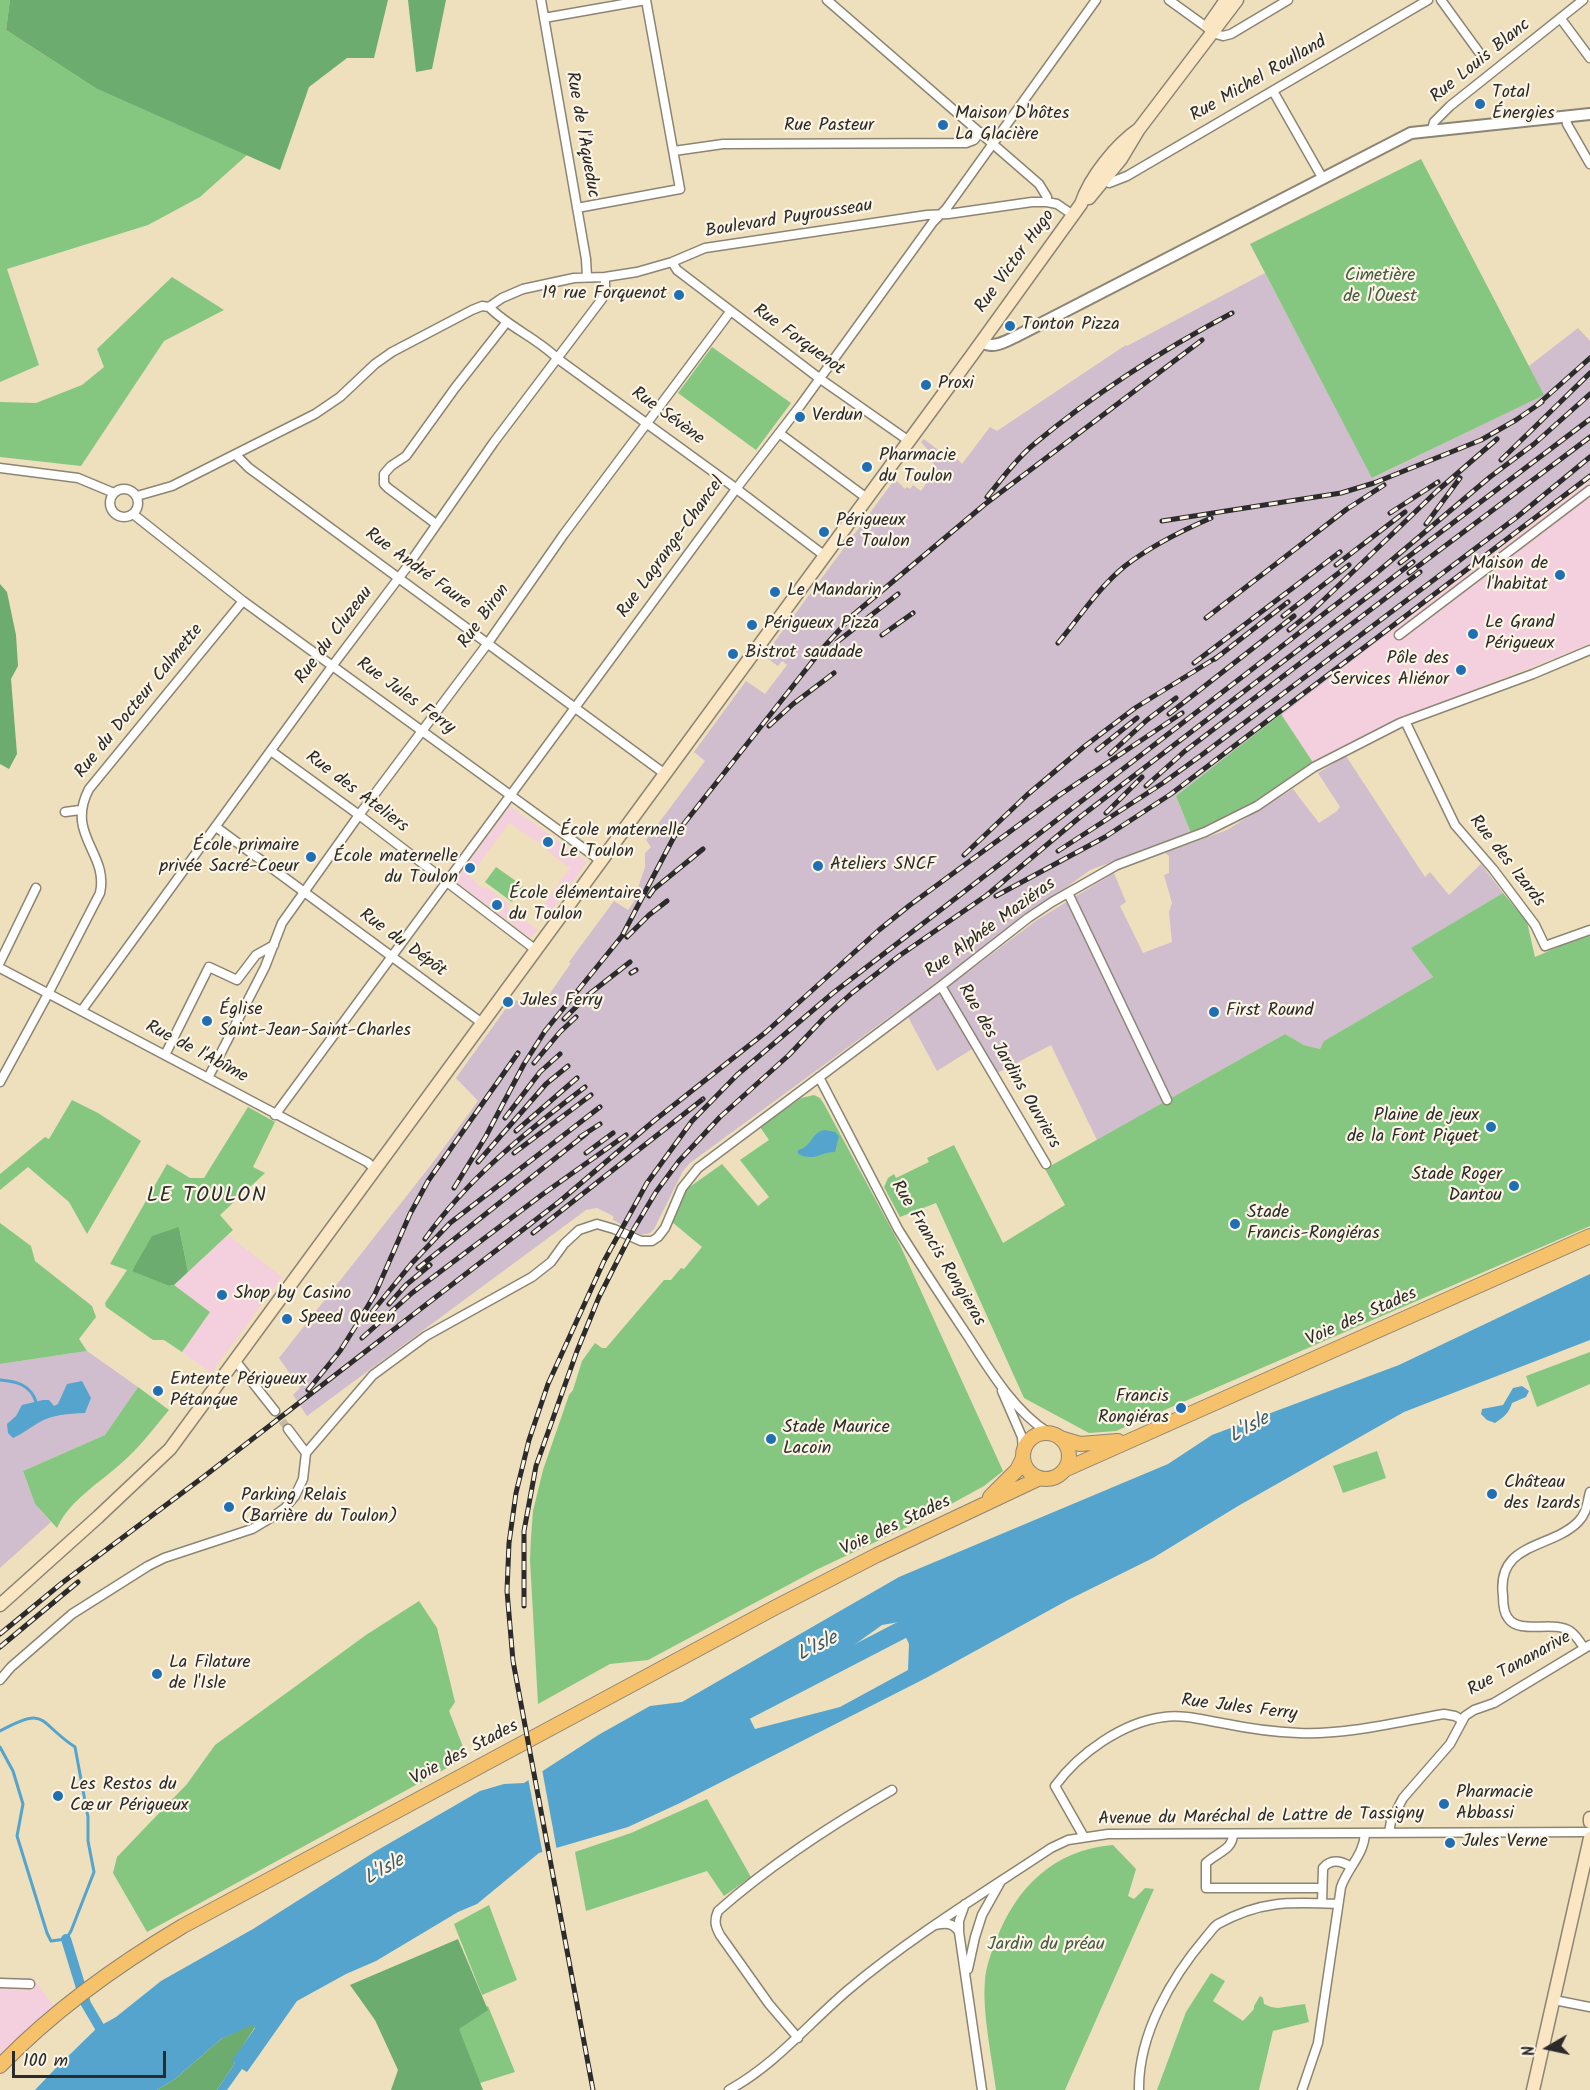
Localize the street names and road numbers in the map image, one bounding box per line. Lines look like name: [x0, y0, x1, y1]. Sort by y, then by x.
street label: Rue Louis Blanc: [1427, 15, 1535, 109]
street label: Rue Michel Roulland: [1187, 32, 1331, 128]
street label: Rue de l'Aqueduc: [559, 70, 603, 200]
street label: Rue Pasteur: [784, 116, 874, 138]
street label: Boulevard Puyrousseau: [704, 196, 874, 244]
street label: Rue Victor Hugo: [971, 206, 1061, 318]
street label: Rue Forquenot: [748, 301, 848, 381]
street label: Rue Sévène: [626, 383, 708, 451]
street label: Rue Lagrange-Chancel: [614, 473, 730, 623]
street label: Rue André Faure: [360, 524, 474, 616]
street label: Rue Biron: [455, 581, 515, 653]
street label: Rue du Cluzeau: [291, 583, 379, 689]
street label: Rue du Docteur Calmette: [71, 621, 209, 783]
street label: Rue Jules Ferry: [351, 654, 459, 740]
street label: Rue des Ateliers: [300, 747, 412, 839]
street label: Rue des Izards: [1463, 812, 1549, 912]
street label: Rue Alphée Maziéras: [922, 874, 1060, 984]
street label: Rue du Dépôt: [354, 905, 450, 983]
street label: Rue des Jardins Ouvriers: [952, 981, 1064, 1153]
street label: Rue de l'Abîme: [141, 1017, 251, 1089]
street label: Rue Francis Rongieras: [885, 1177, 989, 1331]
street label: Voie des Stades: [1303, 1284, 1421, 1352]
street label: Voie des Stades: [838, 1492, 954, 1562]
street label: Rue Tananarive: [1465, 1628, 1575, 1702]
street label: Rue Jules Ferry: [1180, 1691, 1298, 1727]
street label: Voie des Stades: [407, 1717, 523, 1791]
street label: Avenue du Maréchal de Lattre de Tassigny: [1098, 1804, 1424, 1832]

